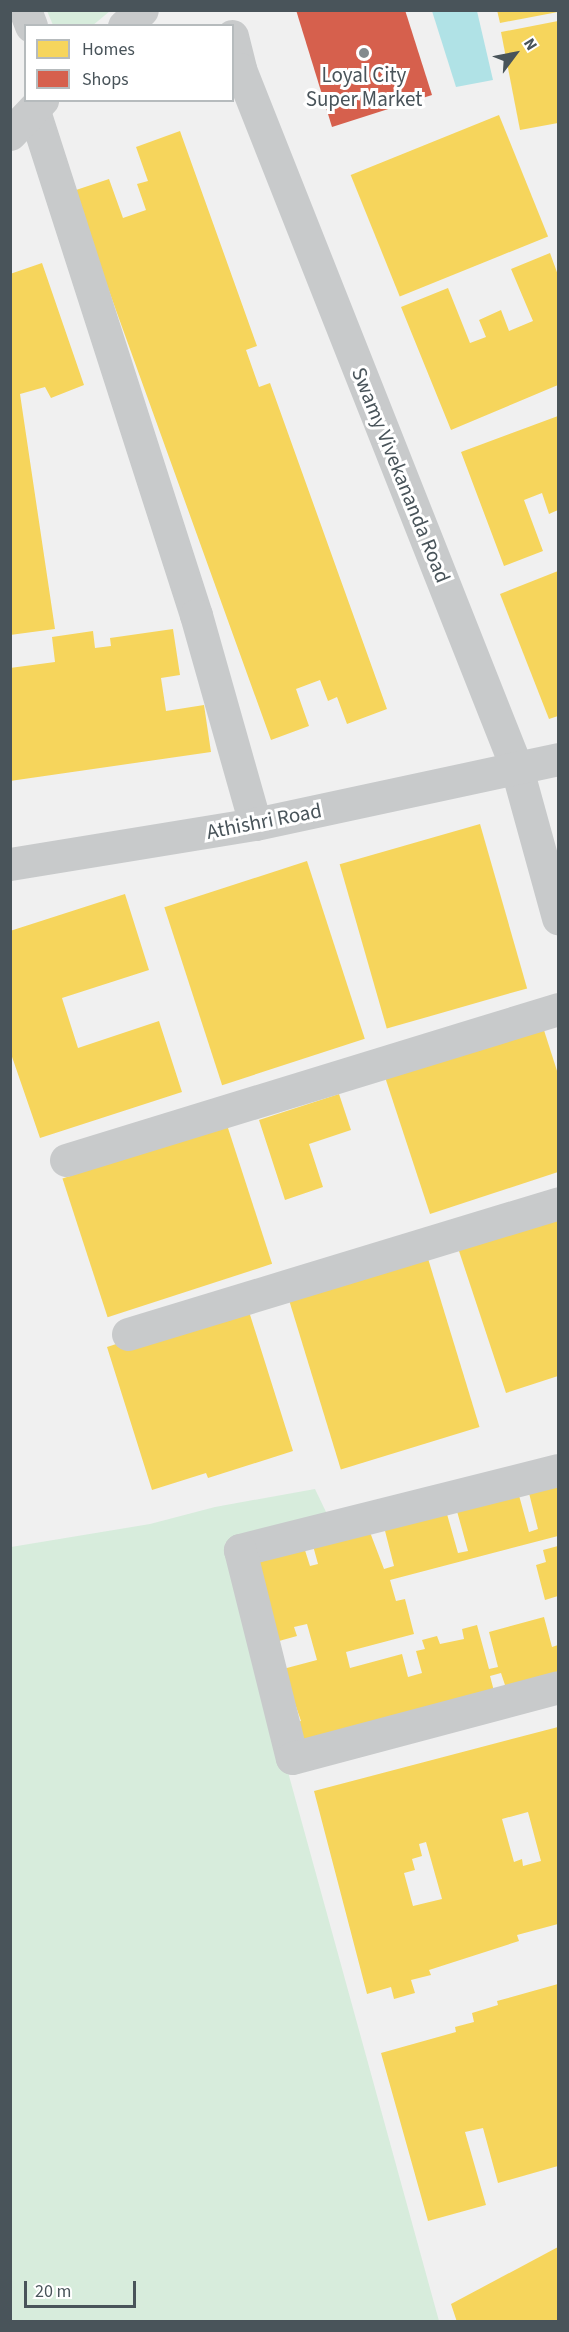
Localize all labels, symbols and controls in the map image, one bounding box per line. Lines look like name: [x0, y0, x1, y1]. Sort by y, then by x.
legend: [24, 24, 234, 102]
north arrow: [485, 24, 545, 84]
text: N: [518, 34, 542, 55]
text: Homes: [82, 37, 135, 62]
marker: Loyal City Super Market: [357, 46, 371, 60]
place label: Loyal City Super Market: [306, 62, 422, 112]
text: Shops: [82, 67, 129, 92]
street label: Swamy Vivekananda Road: [346, 364, 456, 586]
street label: Athishri Road: [204, 797, 324, 845]
scale bar: [27, 2269, 140, 2307]
text: 20 m: [35, 2279, 71, 2304]

